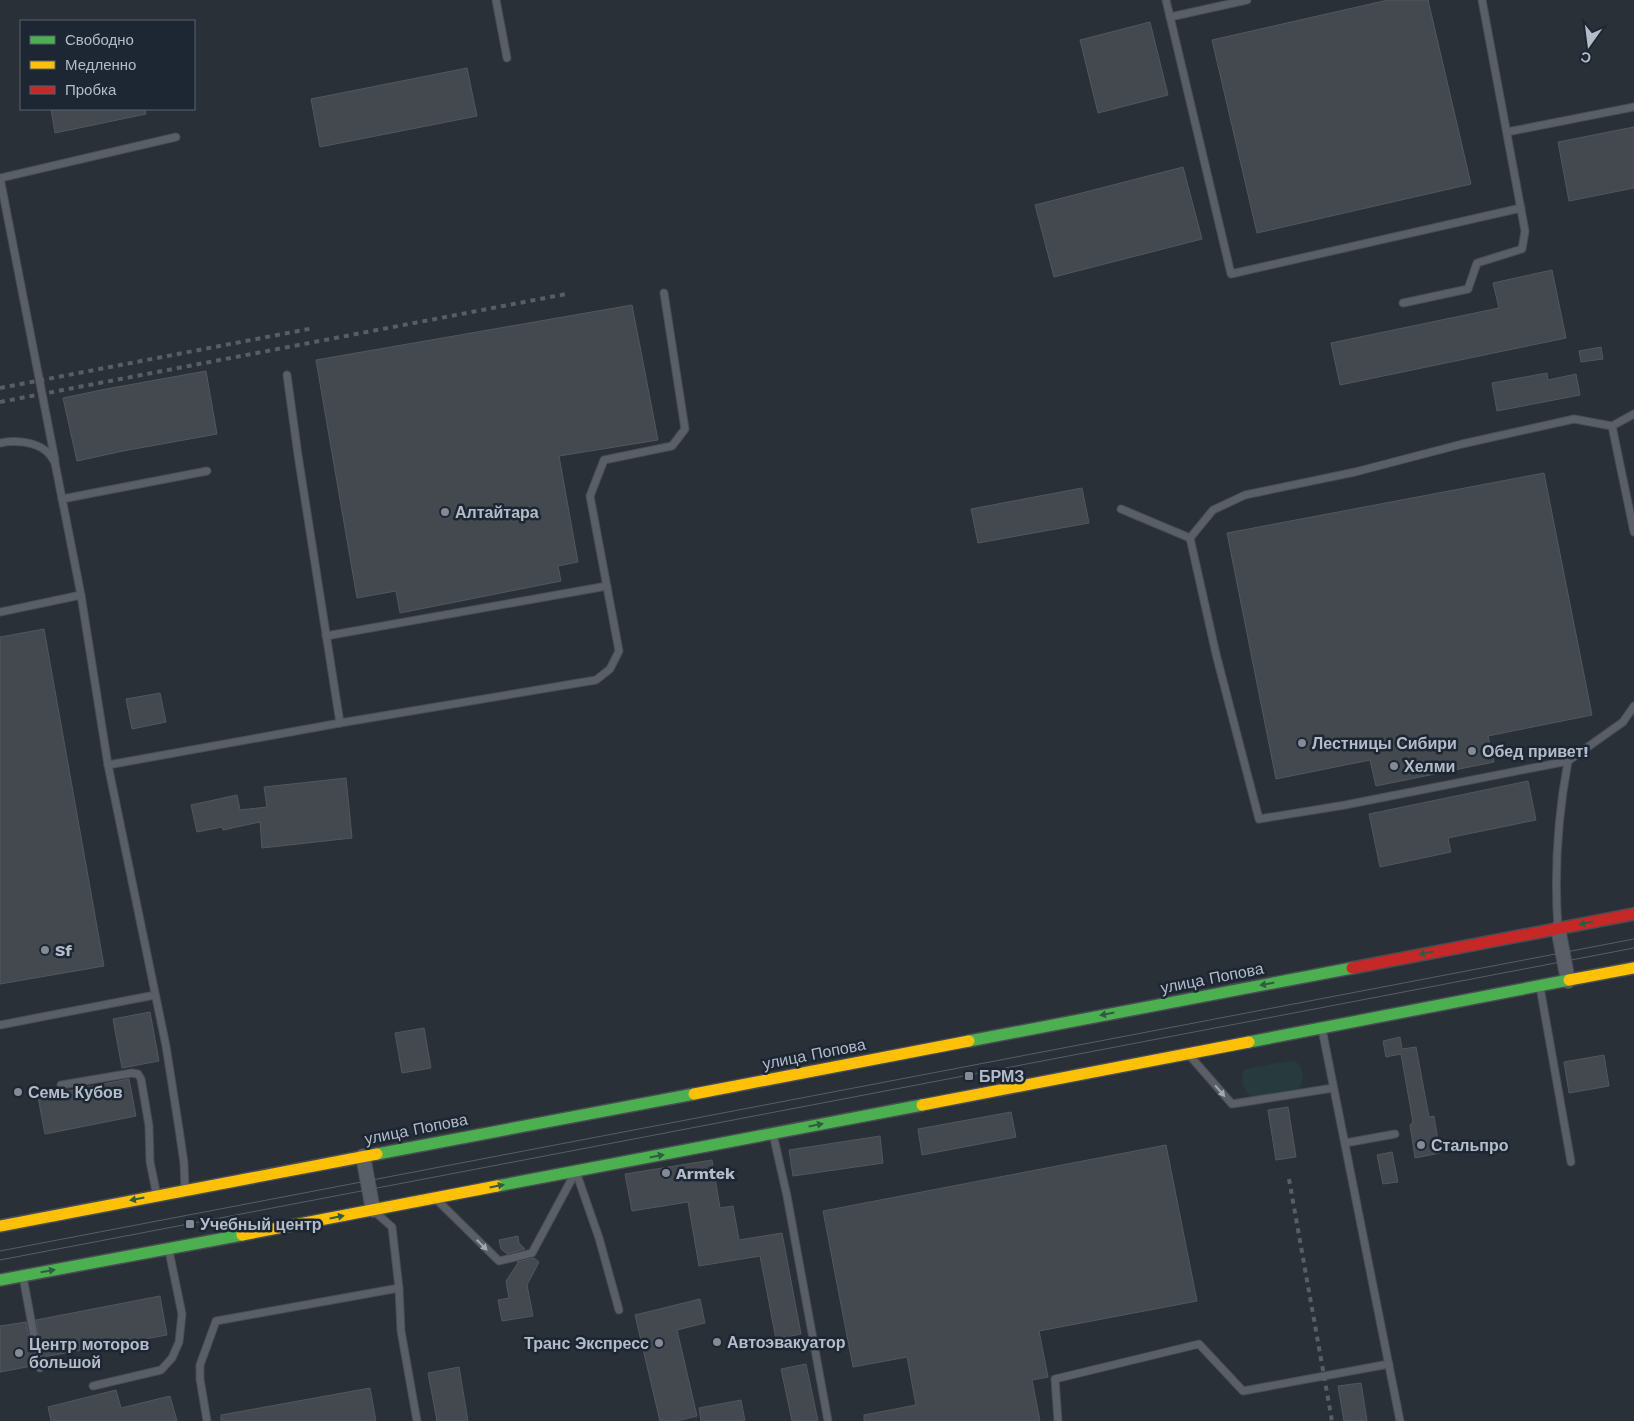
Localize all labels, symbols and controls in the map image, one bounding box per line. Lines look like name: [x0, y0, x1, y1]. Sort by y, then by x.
legend: [20, 20, 195, 110]
north arrow: [1564, 20, 1614, 70]
text: Свободно: [65, 31, 134, 49]
text: С: [1579, 49, 1593, 67]
text: Медленно: [65, 56, 136, 74]
text: Пробка: [65, 81, 117, 99]
place label: Алтайтара: [455, 503, 539, 522]
marker: Алтайтара: [439, 506, 451, 518]
place label: Лестницы Сибири: [1312, 734, 1457, 753]
marker: Лестницы Сибири: [1296, 737, 1308, 749]
place label: Обед привет!: [1482, 742, 1588, 761]
marker: Обед привет!: [1466, 745, 1478, 757]
place label: Хелми: [1404, 757, 1455, 776]
marker: Хелми: [1388, 760, 1400, 772]
one-way arrow: [1578, 919, 1594, 927]
place label: Sf: [55, 941, 72, 960]
marker: Sf: [39, 944, 51, 956]
one-way arrow: [1419, 949, 1434, 957]
street label: улица Попова: [1159, 959, 1265, 997]
one-way arrow: [1258, 980, 1274, 988]
one-way arrow: [1100, 1010, 1115, 1018]
street label: улица Попова: [761, 1035, 867, 1073]
place label: БРМЗ: [979, 1067, 1024, 1086]
marker: БРМЗ: [963, 1070, 975, 1082]
place label: Семь Кубов: [28, 1083, 123, 1102]
one-way arrow: [1215, 1084, 1226, 1097]
marker: Семь Кубов: [12, 1086, 24, 1098]
street label: улица Попова: [363, 1110, 469, 1148]
one-way arrow: [809, 1121, 825, 1129]
place label: Стальпро: [1431, 1136, 1509, 1155]
marker: Стальпро: [1415, 1139, 1427, 1151]
one-way arrow: [649, 1151, 665, 1159]
place label: Armtek: [676, 1164, 735, 1183]
marker: Armtek: [660, 1167, 672, 1179]
one-way arrow: [489, 1182, 505, 1190]
one-way arrow: [129, 1196, 145, 1204]
one-way arrow: [330, 1213, 345, 1221]
place label: Учебный центр: [200, 1215, 322, 1234]
marker: Учебный центр: [184, 1218, 196, 1230]
one-way arrow: [476, 1238, 488, 1250]
one-way arrow: [40, 1267, 56, 1275]
place label: Автоэвакуатор: [727, 1333, 846, 1352]
place label: Транс Экспресс: [524, 1334, 649, 1353]
place label: Центр моторов большой: [29, 1335, 150, 1372]
marker: Автоэвакуатор: [711, 1336, 723, 1348]
marker: Транс Экспресс: [653, 1337, 665, 1349]
marker: Центр моторов большой: [13, 1347, 25, 1359]

